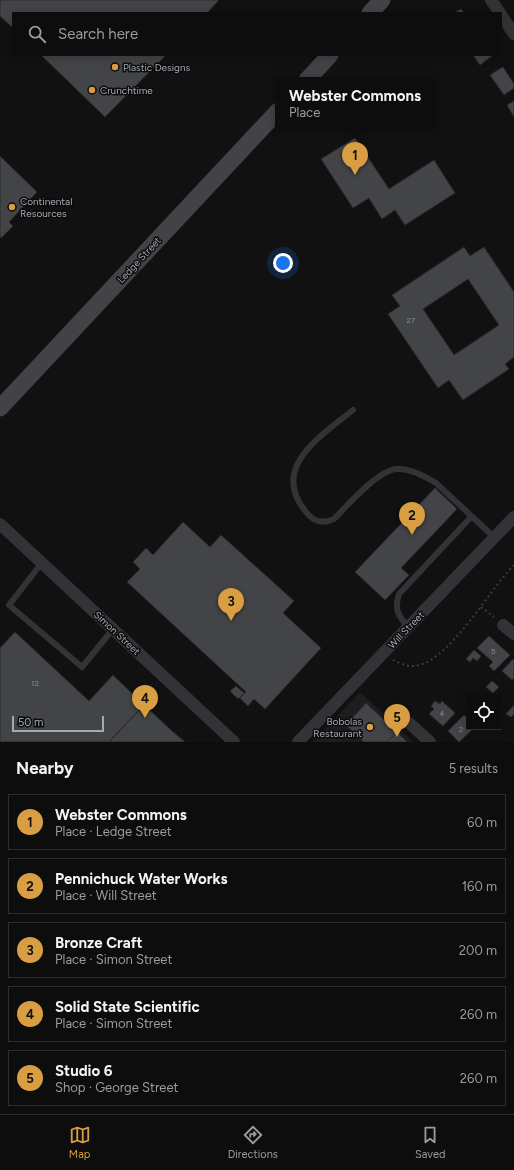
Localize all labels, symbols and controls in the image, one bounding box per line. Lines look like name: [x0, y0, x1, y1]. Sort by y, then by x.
search box: [12, 12, 502, 56]
icon: search: [26, 23, 48, 45]
text: Search here: [58, 25, 138, 43]
place label: Plastic Designs: [123, 61, 190, 74]
marker: Plastic Designs: [110, 62, 120, 72]
popup: [275, 77, 435, 129]
place label: Crunchtime: [100, 84, 153, 97]
marker: Crunchtime: [87, 85, 97, 95]
text: Webster Commons: [289, 87, 421, 105]
text: Place: [289, 105, 320, 120]
pin: 1: [342, 142, 368, 175]
place label: Continental Resources: [20, 195, 72, 220]
marker: Continental Resources: [7, 202, 17, 212]
street label: Ledge Street: [114, 234, 164, 286]
your location: [273, 253, 293, 273]
house number: 27: [407, 315, 416, 325]
pin: 2: [399, 502, 425, 535]
pin: 3: [218, 588, 244, 621]
street label: Simon Street: [91, 608, 143, 658]
street label: Will Street: [385, 609, 427, 651]
house number: 5: [491, 646, 496, 656]
house number: 12: [31, 678, 39, 688]
pin: 4: [132, 685, 158, 718]
map controls: [466, 694, 502, 730]
button: locate: [466, 694, 502, 730]
pin: 5: [384, 704, 410, 737]
house number: 4: [440, 708, 445, 718]
scale bar: [12, 714, 104, 733]
place label: Bobolas Restaurant: [313, 715, 362, 740]
text: 50 m: [18, 716, 43, 729]
marker: Bobolas Restaurant: [365, 722, 375, 732]
house number: 2: [459, 724, 463, 734]
text: Nearby: [16, 758, 74, 778]
text: 5 results: [449, 761, 498, 776]
text: Webster Commons: [55, 806, 187, 824]
text: 1: [27, 815, 33, 830]
text: 60 m: [467, 815, 497, 830]
text: Place · Ledge Street: [55, 824, 172, 839]
text: Pennichuck Water Works: [55, 870, 227, 888]
text: 2: [26, 879, 34, 894]
text: 160 m: [462, 879, 497, 894]
text: Place · Will Street: [55, 888, 157, 903]
text: Bronze Craft: [55, 934, 143, 952]
text: 3: [26, 943, 34, 958]
text: 200 m: [459, 943, 497, 958]
text: Place · Simon Street: [55, 952, 172, 967]
text: Solid State Scientific: [55, 998, 200, 1016]
text: 4: [26, 1007, 34, 1022]
text: 260 m: [460, 1007, 497, 1022]
text: Place · Simon Street: [55, 1016, 172, 1031]
text: Studio 6: [55, 1062, 113, 1080]
text: 5: [26, 1071, 34, 1086]
text: 260 m: [460, 1071, 497, 1086]
text: Shop · George Street: [55, 1080, 178, 1095]
tab: Map: [69, 1124, 91, 1161]
tab: Directions: [228, 1124, 278, 1161]
tab: Saved: [415, 1124, 445, 1161]

